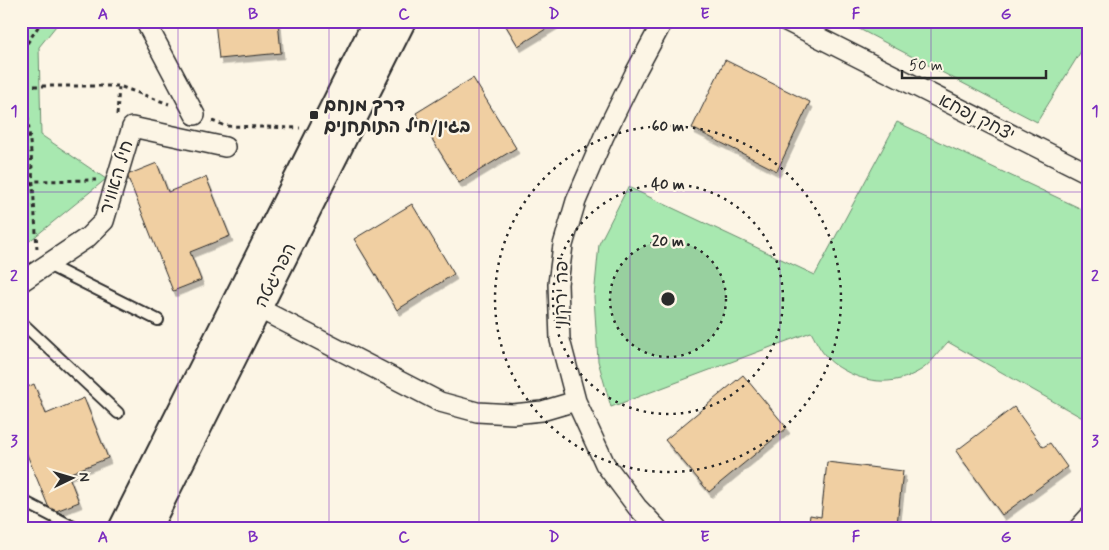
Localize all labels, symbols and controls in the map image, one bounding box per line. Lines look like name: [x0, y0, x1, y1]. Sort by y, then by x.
text: A: [98, 4, 108, 25]
text: B: [248, 4, 258, 25]
text: C: [398, 4, 410, 25]
text: D: [548, 4, 560, 25]
text: E: [700, 4, 710, 25]
text: F: [852, 4, 861, 25]
text: G: [1001, 4, 1012, 25]
scale bar: [902, 48, 1045, 80]
text: 50 m: [909, 56, 943, 76]
street label: יצחק נפחא: [934, 89, 1019, 147]
place label: דרך מנחם בגין/חיל התותחנים: [324, 94, 471, 139]
text: 1: [10, 101, 18, 122]
text: 1: [1091, 101, 1099, 122]
marker: דרך מנחם בגין/חיל התותחנים: [308, 109, 320, 121]
text: 60 m: [652, 117, 684, 137]
street label: חיל האוויר: [94, 137, 140, 217]
text: 40 m: [651, 175, 685, 195]
text: 20 m: [652, 232, 684, 252]
street label: הפריגטה: [249, 239, 302, 312]
street label: יפה ירקוני: [549, 256, 575, 330]
text: 2: [10, 266, 18, 287]
text: 2: [1091, 266, 1099, 287]
centre of rings: [659, 290, 677, 308]
text: 3: [10, 431, 18, 452]
text: 3: [1091, 431, 1099, 452]
north arrow: [48, 452, 98, 502]
text: N: [75, 472, 93, 482]
text: A: [98, 527, 108, 548]
text: B: [248, 527, 258, 548]
text: C: [398, 527, 410, 548]
text: D: [548, 527, 560, 548]
text: E: [700, 527, 710, 548]
text: F: [852, 527, 861, 548]
text: G: [1001, 527, 1012, 548]

